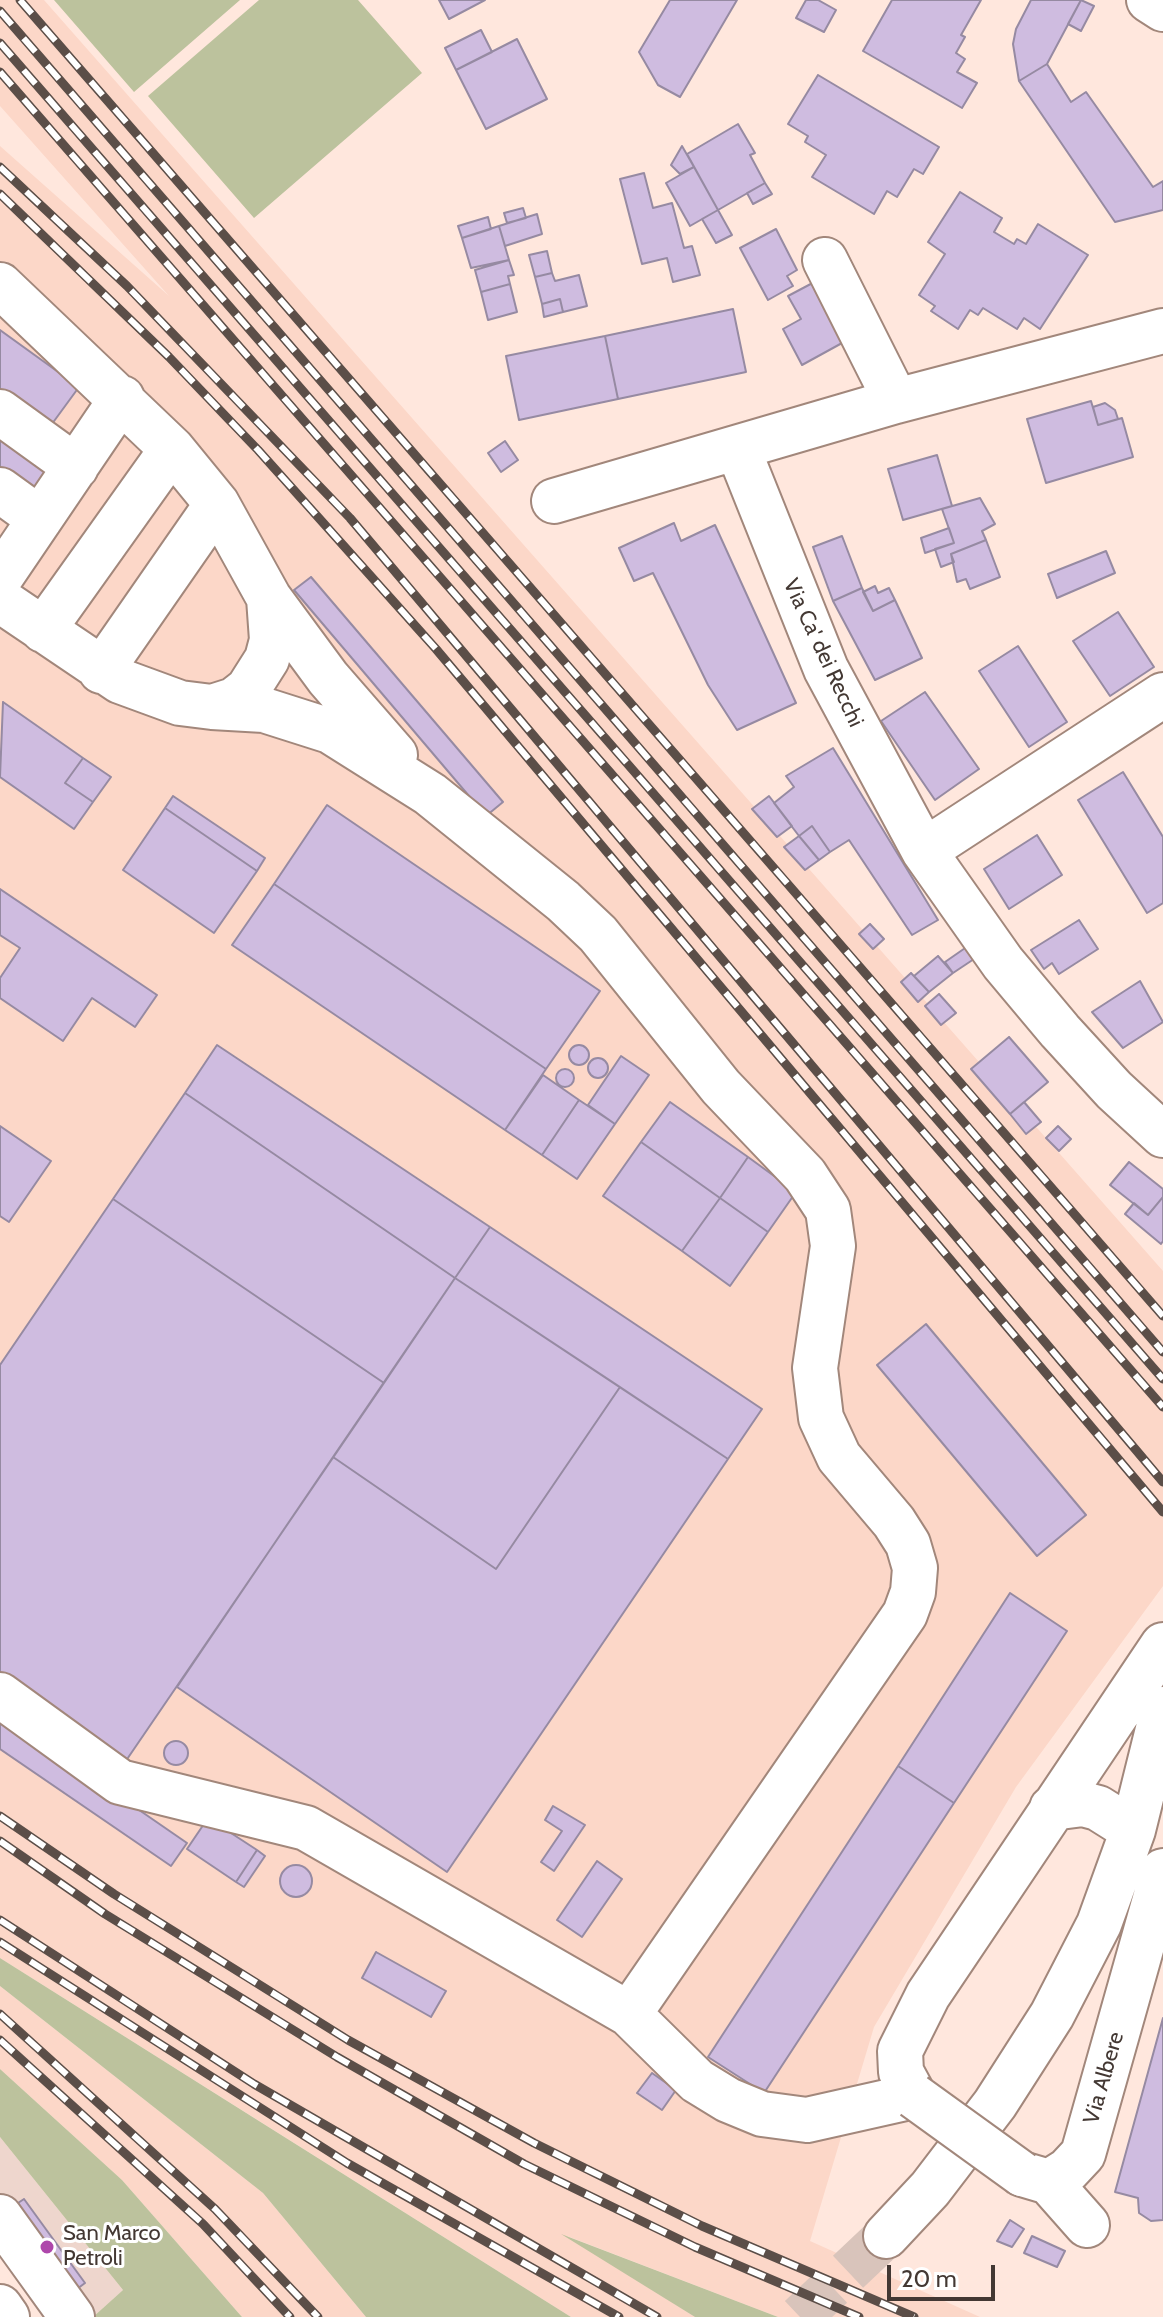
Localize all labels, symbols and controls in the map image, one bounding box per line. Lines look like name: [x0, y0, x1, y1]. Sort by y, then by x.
street label: Via Ca' dei Recchi: [777, 575, 869, 731]
street label: Via Albere: [1078, 2029, 1130, 2127]
place label: San Marco Petroli: [63, 2221, 161, 2272]
marker: San Marco Petroli: [38, 2238, 56, 2256]
scale bar: [891, 2249, 999, 2299]
text: 20 m: [901, 2264, 957, 2293]

